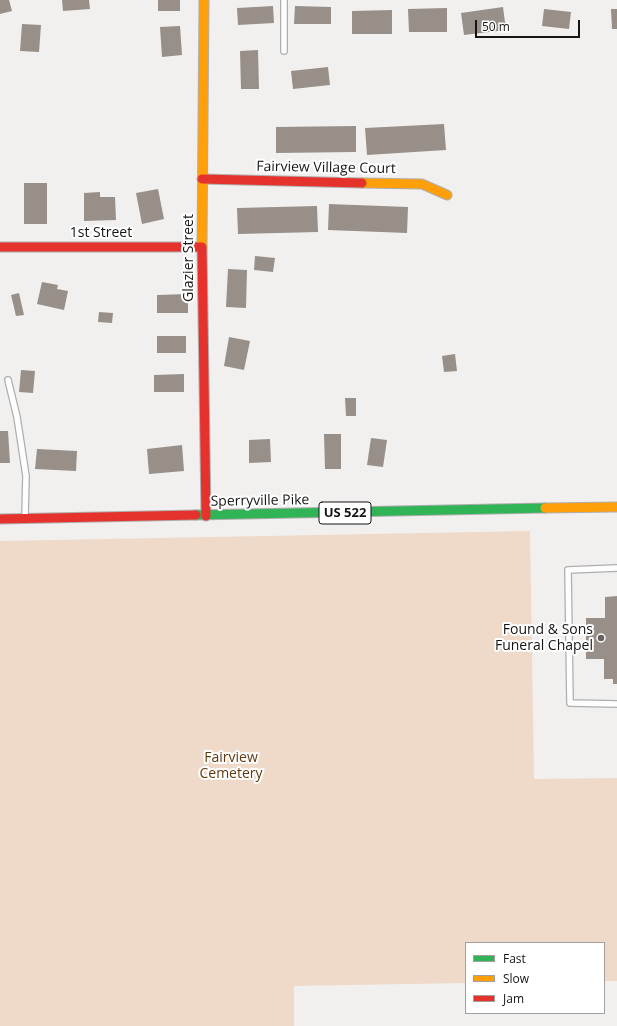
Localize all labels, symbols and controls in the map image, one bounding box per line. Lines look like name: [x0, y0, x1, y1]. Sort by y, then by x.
scale bar: [477, 12, 582, 38]
text: 50 m: [482, 18, 510, 35]
street label: Fairview Village Court: [256, 158, 396, 178]
street label: Glazier Street: [181, 214, 197, 302]
street label: 1st Street: [70, 225, 132, 241]
street label: Sperryville Pike: [210, 492, 310, 510]
road number: US 522: [319, 502, 371, 524]
place label: Found & Sons Funeral Chapel: [495, 622, 593, 654]
marker: Found & Sons Funeral Chapel: [596, 633, 606, 643]
park label: Fairview Cemetery: [199, 750, 263, 782]
legend: [465, 942, 605, 1014]
text: Fast: [503, 950, 526, 967]
text: Slow: [503, 970, 529, 987]
text: Jam: [503, 990, 524, 1007]

